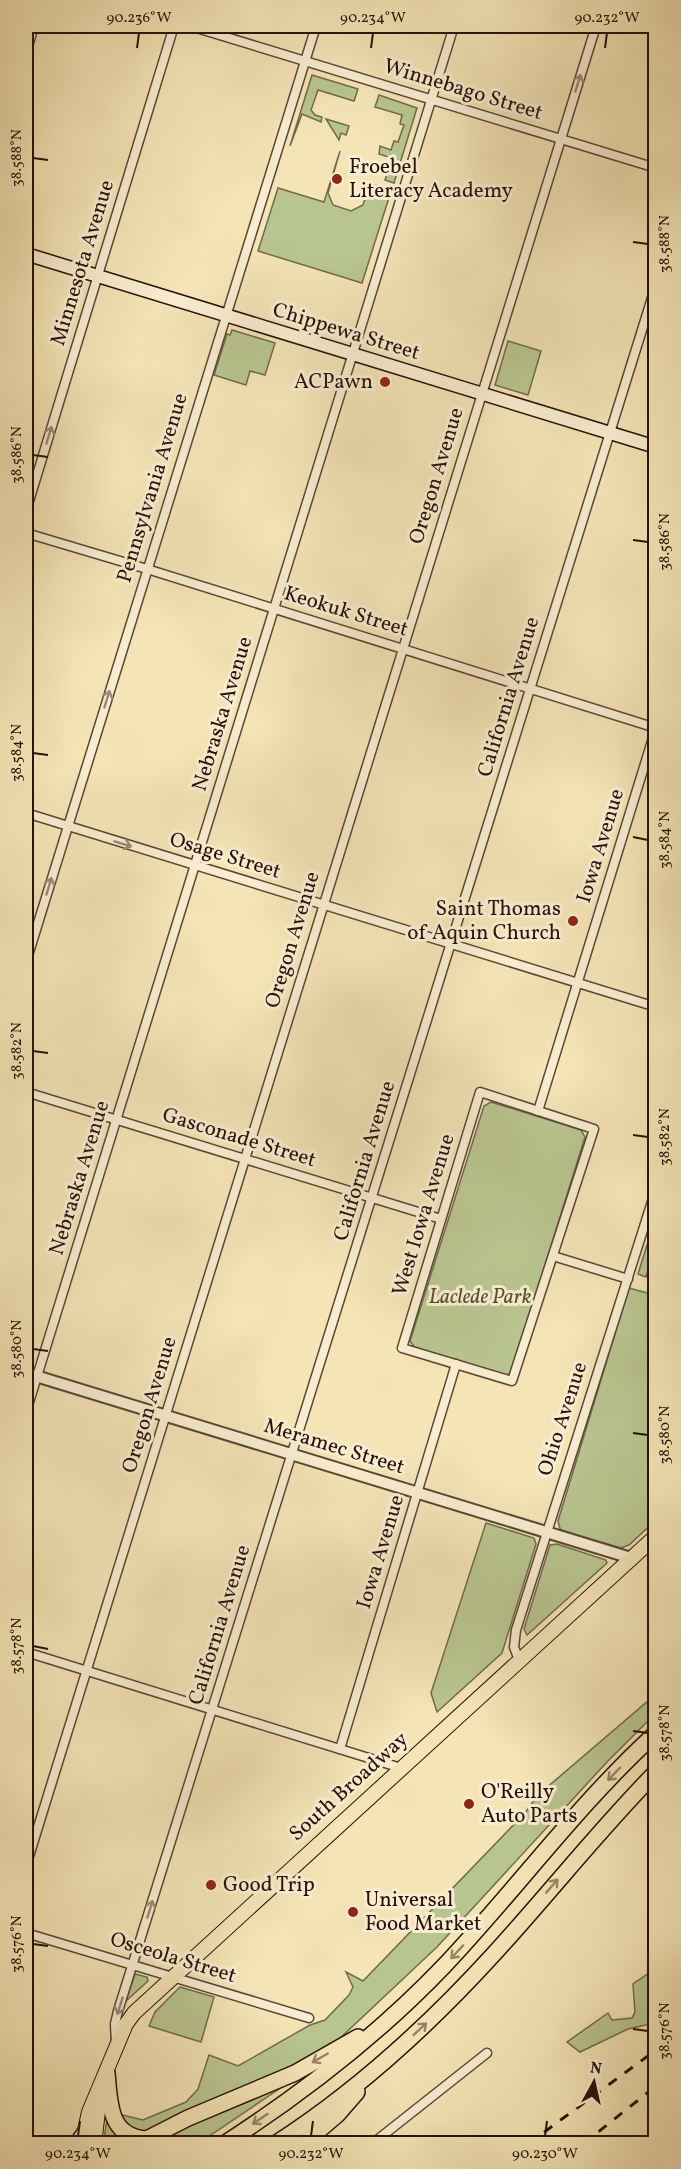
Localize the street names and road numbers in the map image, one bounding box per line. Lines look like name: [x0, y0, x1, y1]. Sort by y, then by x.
street label: Winnebago Street: [380, 52, 546, 128]
street label: Minnesota Avenue: [44, 177, 122, 349]
street label: Chippewa Street: [269, 296, 423, 368]
street label: Pennsylvania Avenue: [110, 390, 196, 586]
street label: Oregon Avenue: [402, 404, 472, 548]
street label: Keokuk Street: [280, 579, 412, 645]
street label: California Avenue: [471, 613, 547, 781]
street label: Nebraska Avenue: [186, 633, 260, 795]
street label: Iowa Avenue: [570, 785, 632, 907]
street label: Osage Street: [166, 825, 284, 887]
street label: Oregon Avenue: [258, 868, 328, 1012]
street label: California Avenue: [327, 1077, 403, 1245]
street label: Nebraska Avenue: [43, 1097, 117, 1259]
street label: Gasconade Street: [159, 1101, 319, 1175]
street label: West Iowa Avenue: [386, 1130, 462, 1300]
street label: Oregon Avenue: [115, 1333, 185, 1477]
street label: Ohio Avenue: [531, 1358, 595, 1480]
street label: Meramec Street: [260, 1412, 408, 1482]
street label: Iowa Avenue: [350, 1491, 412, 1613]
street label: California Avenue: [182, 1541, 258, 1709]
street label: South Broadway: [283, 1725, 415, 1848]
street label: Osceola Street: [106, 1925, 240, 1991]

